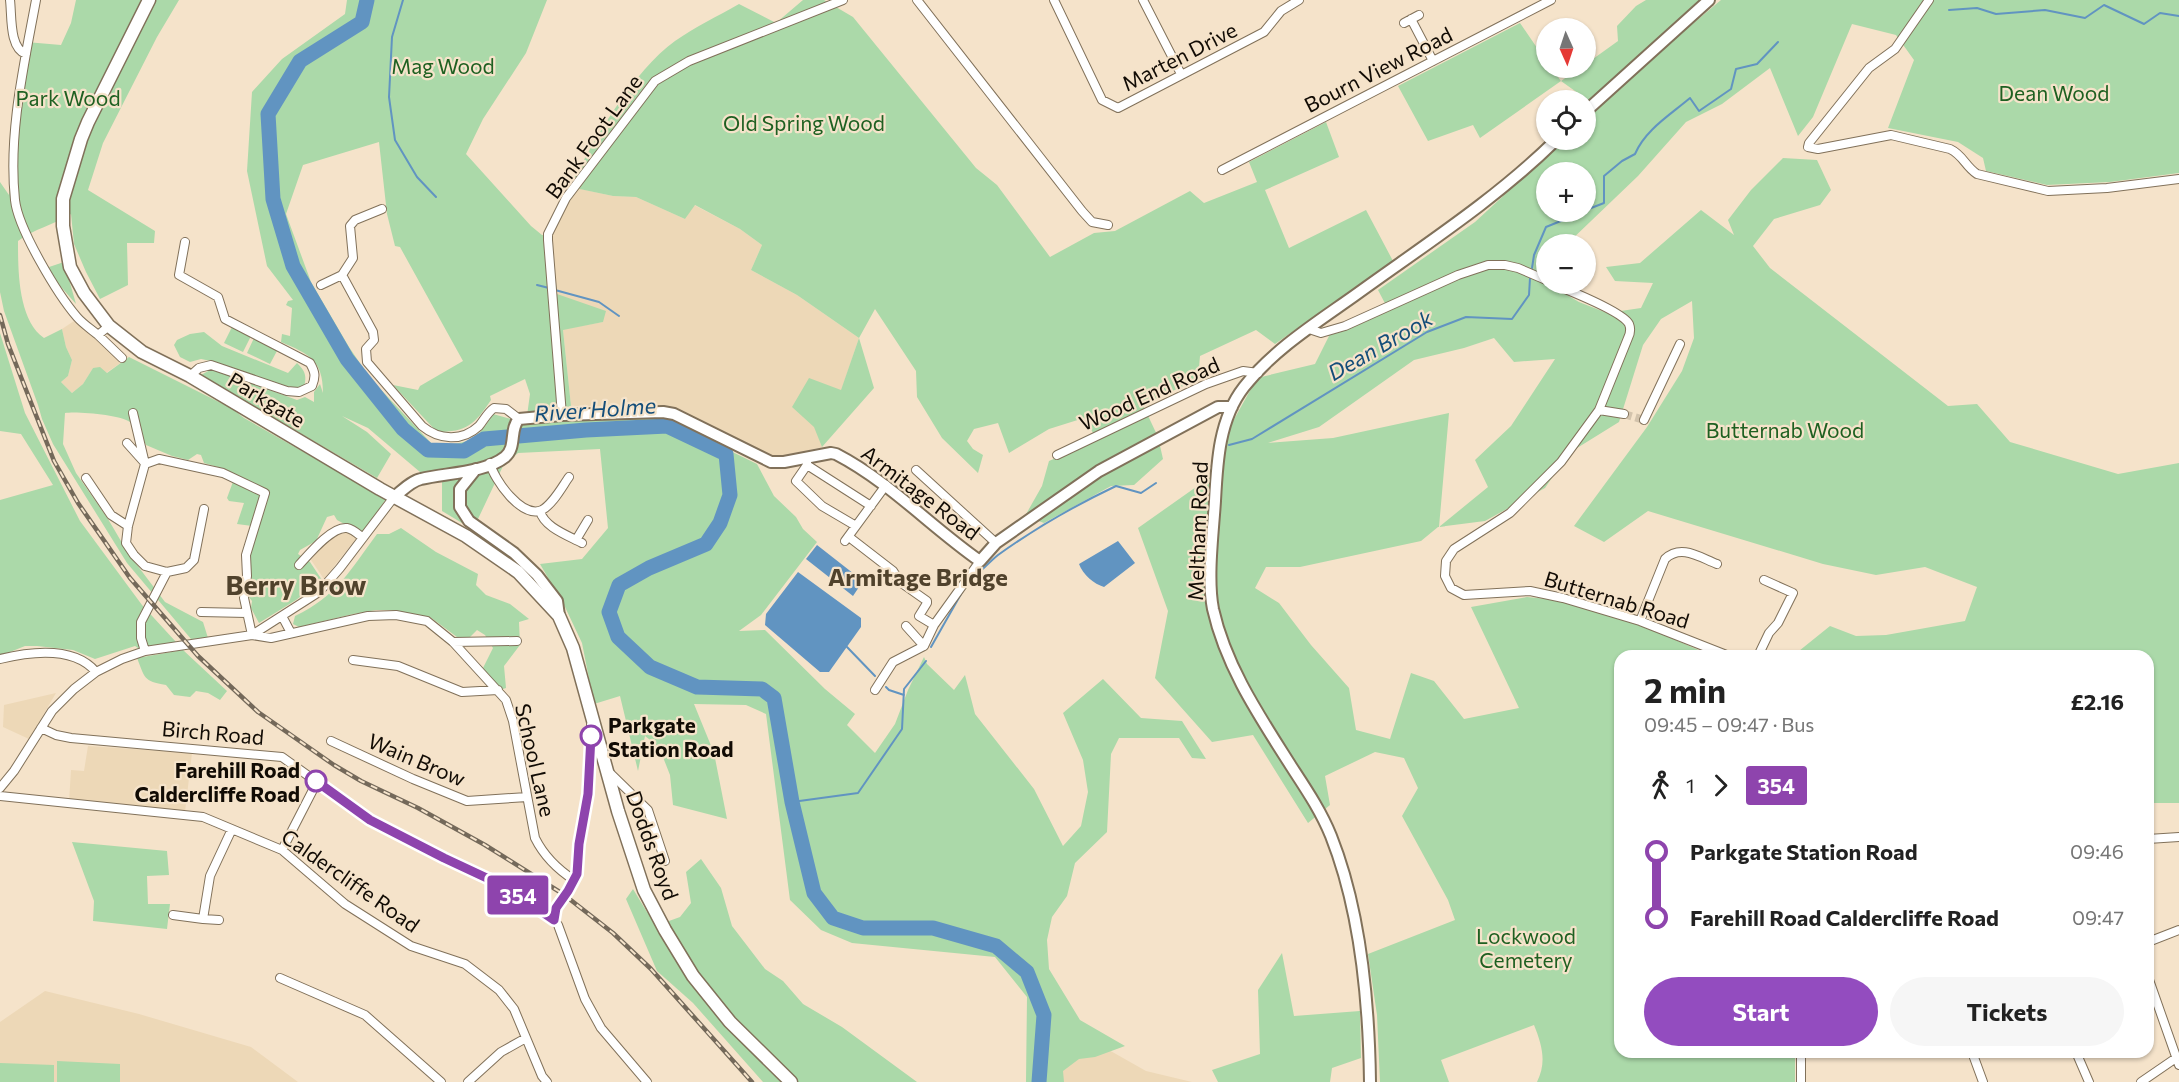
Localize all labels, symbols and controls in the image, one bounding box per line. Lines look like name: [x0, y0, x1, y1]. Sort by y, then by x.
street label: Marten Drive: [1117, 16, 1241, 96]
north arrow: [1536, 18, 1596, 78]
map controls: [1536, 18, 1596, 294]
street label: Bourn View Road: [1300, 21, 1456, 117]
park label: Mag Wood: [391, 53, 495, 78]
street label: Bank Foot Lane: [540, 69, 646, 203]
park label: Dean Wood: [1999, 80, 2109, 105]
park label: Park Wood: [15, 85, 121, 110]
button: locate: [1536, 90, 1596, 150]
park label: Old Spring Wood: [723, 110, 885, 135]
button: +: [1536, 162, 1596, 222]
button: −: [1536, 234, 1596, 294]
water label: Dean Brook: [1323, 304, 1438, 386]
street label: Wood End Road: [1075, 351, 1223, 435]
street label: Parkgate: [224, 366, 310, 432]
water label: River Holme: [533, 391, 657, 427]
park label: Butternab Wood: [1706, 417, 1864, 442]
street label: Armitage Road: [857, 439, 985, 545]
street label: Meltham Road: [1182, 461, 1212, 601]
district label: Armitage Bridge: [828, 562, 1008, 591]
street label: Butternab Road: [1541, 565, 1693, 633]
district label: Berry Brow: [226, 568, 367, 601]
text: 2 min: [1644, 669, 1726, 710]
text: £2.16: [2070, 688, 2124, 715]
street label: School Lane: [511, 701, 561, 819]
place label: Parkgate Station Road: [608, 712, 733, 761]
text: 09:45 – 09:47 · Bus: [1644, 712, 1814, 736]
street label: Birch Road: [161, 715, 265, 749]
marker: Parkgate Station Road: [580, 725, 602, 747]
street label: Wain Brow: [365, 727, 470, 791]
place label: Farehill Road Caldercliffe Road: [134, 757, 300, 806]
icon: walk: [1644, 769, 1677, 802]
icon: forward: [1704, 769, 1737, 802]
marker: Farehill Road Caldercliffe Road: [305, 770, 327, 792]
text: 1: [1686, 773, 1695, 797]
text: 354: [1758, 773, 1795, 798]
street label: Dodds Royd: [622, 787, 684, 903]
street label: Caldercliffe Road: [277, 823, 425, 937]
text: Parkgate Station Road: [1690, 838, 1918, 865]
text: 09:46: [2070, 839, 2124, 863]
line badge: 354: [484, 876, 552, 914]
text: 354: [499, 883, 537, 908]
text: Farehill Road Caldercliffe Road: [1690, 904, 1999, 931]
text: 09:47: [2072, 905, 2124, 929]
park label: Lockwood Cemetery: [1476, 923, 1576, 972]
button: Start: [1644, 977, 1878, 1046]
button: Tickets: [1890, 977, 2124, 1046]

